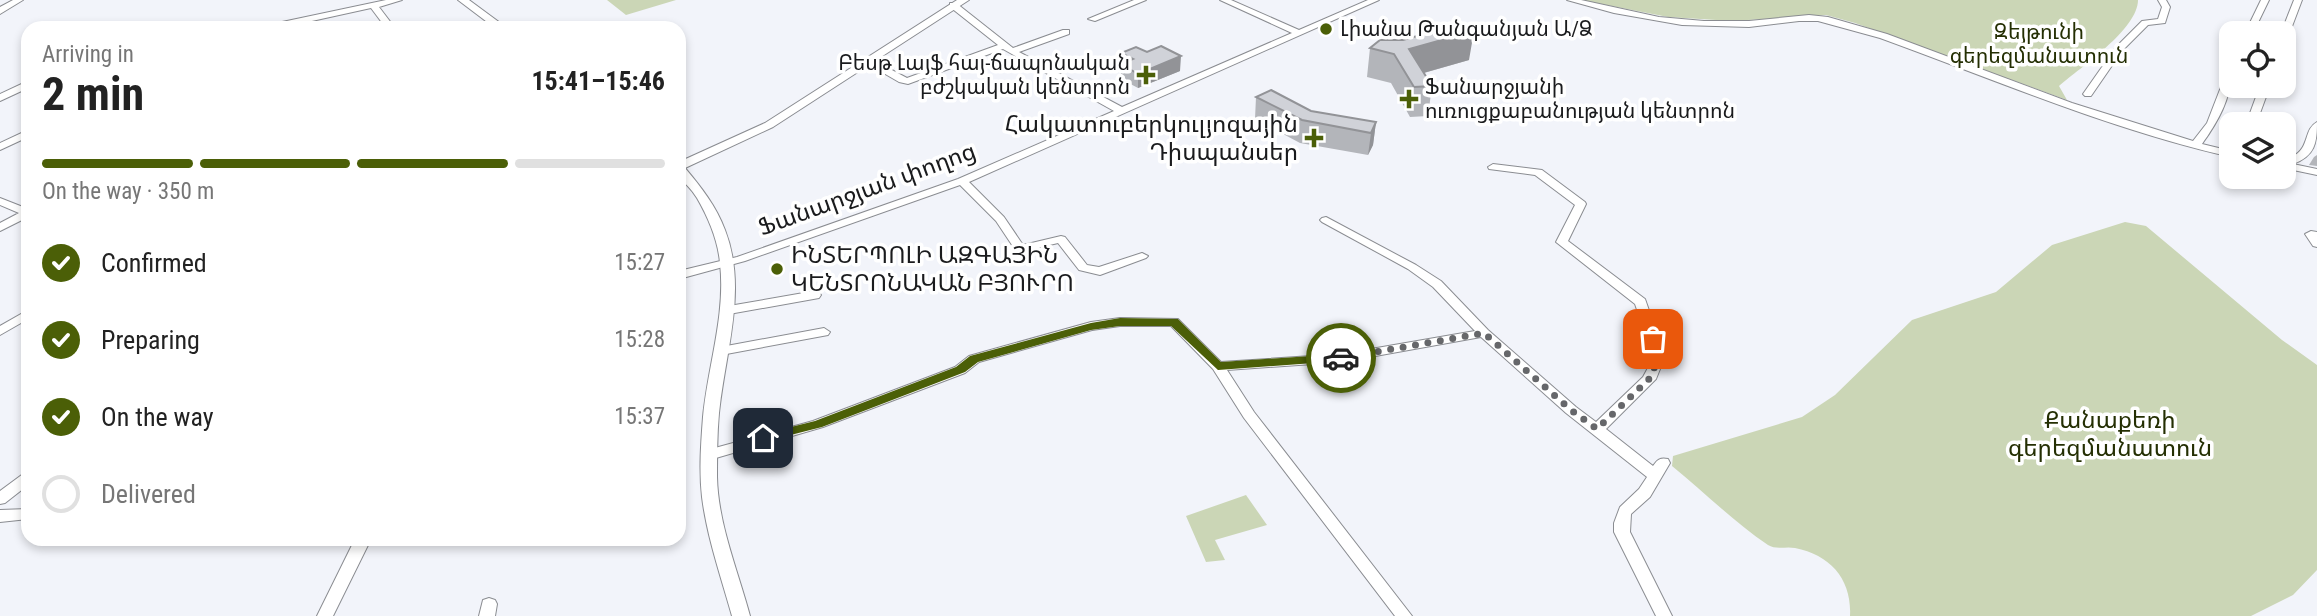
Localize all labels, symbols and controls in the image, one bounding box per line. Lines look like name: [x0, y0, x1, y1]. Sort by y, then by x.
place label: Լիանա Թանգանյան Ա/Ձ: [1340, 17, 1593, 41]
park label: Զեյթունի գերեզմանատուն: [1950, 20, 2128, 68]
marker: Լիանա Թանգանյան Ա/Ձ: [1318, 21, 1334, 37]
map controls: [2219, 21, 2296, 189]
button: locate: [2219, 21, 2296, 98]
text: Arriving in: [42, 41, 134, 68]
place label: Բեսթ Լայֆ հայ-ճապոնական բժշկական կենտրոն: [838, 51, 1130, 99]
marker: Բեսթ Լայֆ հայ-ճապոնական բժշկական կենտրոն: [1136, 65, 1156, 85]
text: 15:41–15:46: [531, 66, 665, 96]
text: 2 min: [42, 67, 144, 121]
place label: Ֆանարջյանի ուռուցքաբանության կենտրոն: [1425, 75, 1735, 123]
marker: Ֆանարջյանի ուռուցքաբանության կենտրոն: [1399, 89, 1419, 109]
place label: Հակատուբերկուլյոզային Դիսպանսեր: [1005, 110, 1298, 166]
button: layers: [2219, 112, 2296, 189]
marker: Հակատուբերկուլյոզային Դիսպանսեր: [1304, 128, 1324, 148]
street label: Ֆանարջյան փողոց: [754, 137, 980, 241]
text: On the way · 350 m: [42, 178, 214, 205]
place label: ԻՆՏԵՐՊՈԼԻ ԱԶԳԱՅԻՆ ԿԵՆՏՐՈՆԱԿԱՆ ԲՅՈՒՐՈ: [791, 241, 1074, 297]
icon: check: [42, 244, 80, 282]
text: Confirmed: [101, 248, 207, 278]
text: 15:27: [614, 249, 665, 276]
marker: ԻՆՏԵՐՊՈԼԻ ԱԶԳԱՅԻՆ ԿԵՆՏՐՈՆԱԿԱՆ ԲՅՈՒՐՈ: [769, 261, 785, 277]
pin: [1623, 309, 1683, 369]
icon: bag: [1634, 320, 1672, 358]
icon: check: [42, 321, 80, 359]
courier: [1306, 323, 1376, 393]
text: Preparing: [101, 325, 200, 355]
text: 15:28: [614, 326, 665, 353]
icon: car: [1322, 339, 1360, 377]
icon: check: [42, 398, 80, 436]
text: On the way: [101, 402, 214, 432]
text: 15:37: [614, 403, 665, 430]
park label: Քանաքեռի գերեզմանատուն: [2008, 406, 2212, 462]
pin: [733, 408, 793, 468]
icon: home: [744, 419, 782, 457]
text: Delivered: [101, 479, 196, 509]

